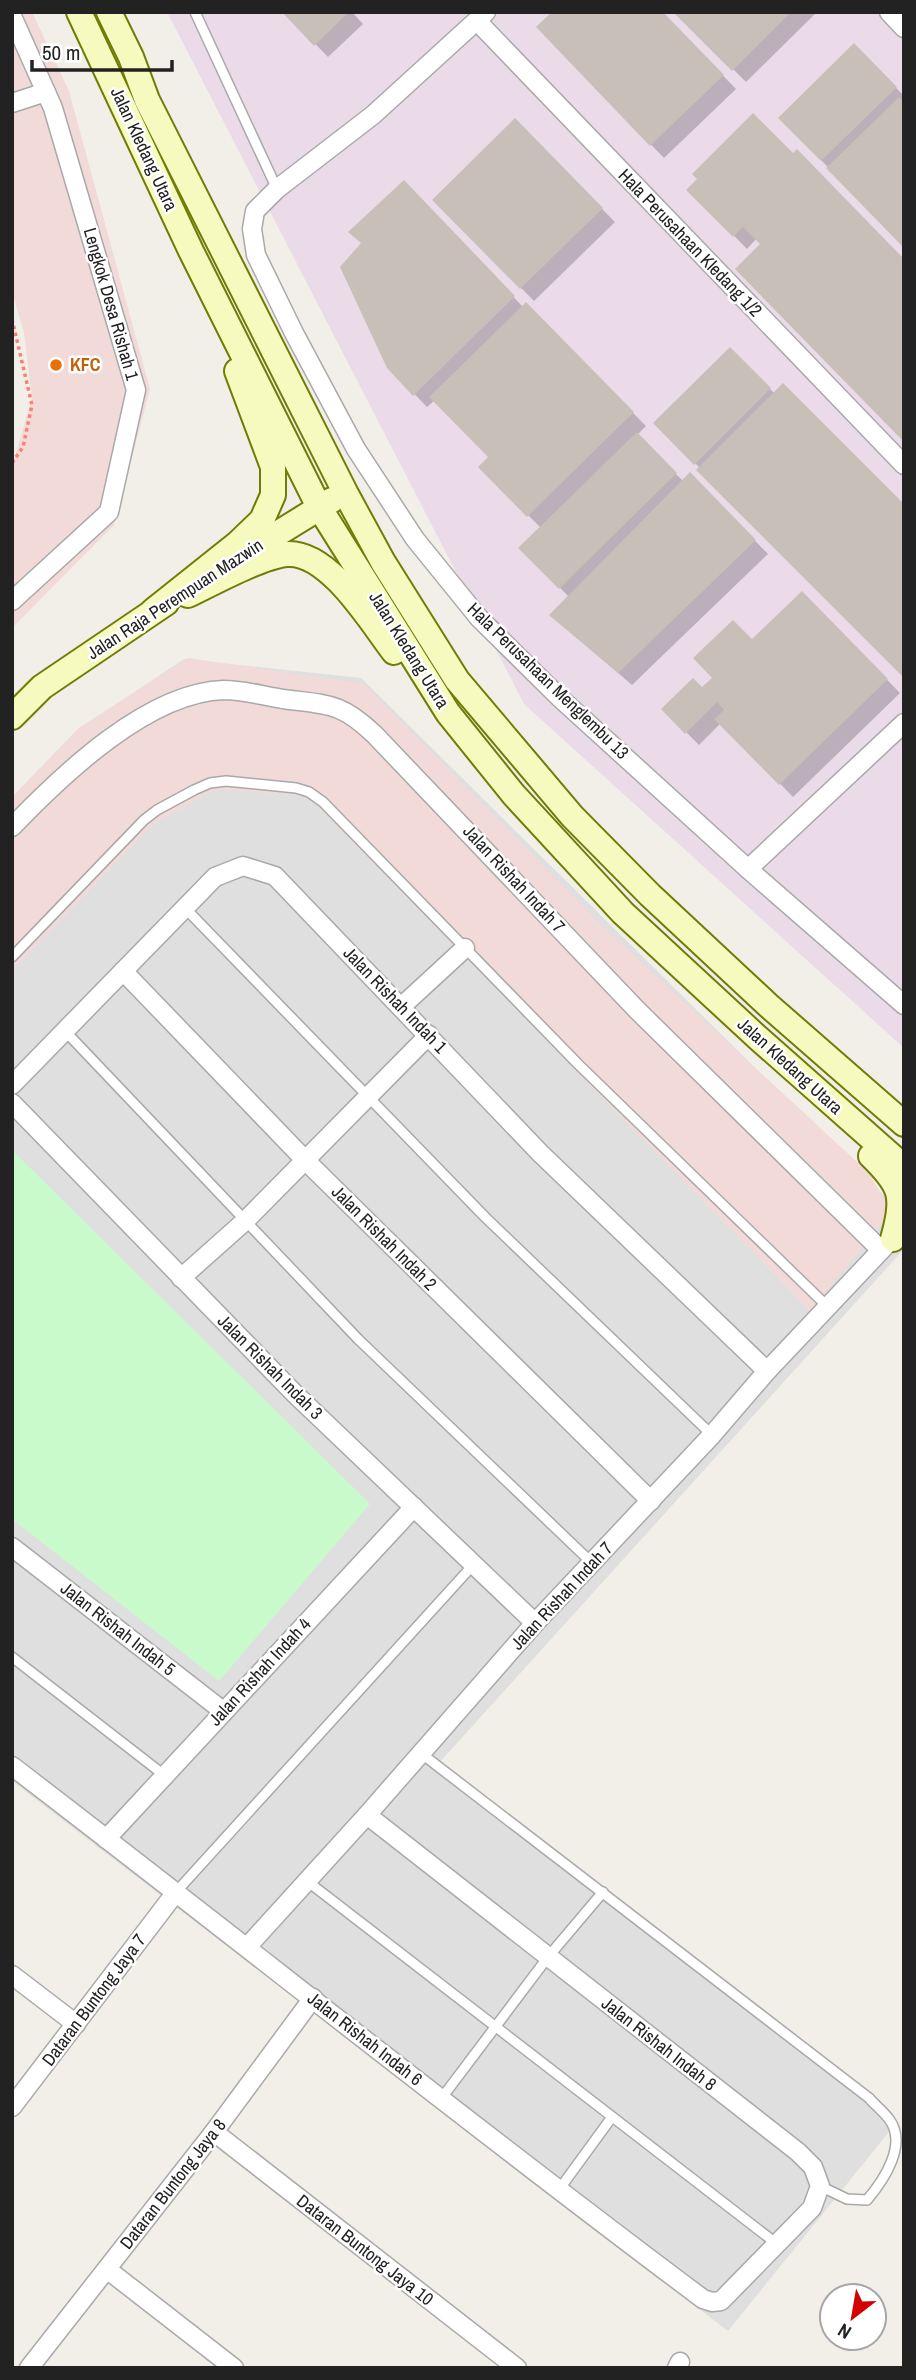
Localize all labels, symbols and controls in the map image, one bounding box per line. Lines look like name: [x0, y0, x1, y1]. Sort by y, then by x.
scale bar: [32, 28, 172, 72]
text: 50 m: [42, 38, 80, 67]
street label: Jalan Kledang Utara: [105, 83, 184, 215]
street label: Hala Perusahaan Kledang 1/2: [613, 163, 768, 322]
street label: Lengkok Desa Rishah 1: [78, 225, 145, 384]
place label: KFC: [70, 352, 101, 377]
marker: KFC: [48, 357, 64, 373]
street label: Jalan Raja Perempuan Mazwin: [82, 532, 268, 665]
street label: Jalan Kledang Utara: [363, 586, 455, 713]
street label: Hala Perusahaan Menglembu 13: [462, 597, 635, 765]
street label: Jalan Rishah Indah 7: [458, 819, 571, 938]
street label: Jalan Rishah Indah 1: [338, 941, 453, 1059]
street label: Jalan Kledang Utara: [732, 1012, 848, 1120]
street label: Jalan Rishah Indah 2: [326, 1179, 443, 1296]
street label: Jalan Rishah Indah 3: [212, 1308, 329, 1425]
street label: Jalan Rishah Indah 7: [505, 1536, 618, 1655]
street label: Jalan Rishah Indah 5: [56, 1576, 181, 1681]
street label: Jalan Rishah Indah 4: [203, 1612, 316, 1731]
street label: Dataran Buntong Jaya 7: [36, 1929, 151, 2071]
street label: Jalan Rishah Indah 6: [303, 1986, 428, 2091]
street label: Jalan Rishah Indah 8: [597, 1991, 722, 2096]
street label: Dataran Buntong Jaya 8: [114, 2113, 231, 2254]
street label: Dataran Buntong Jaya 10: [292, 2188, 439, 2311]
north arrow: [818, 2282, 888, 2352]
text: N: [833, 2318, 856, 2346]

